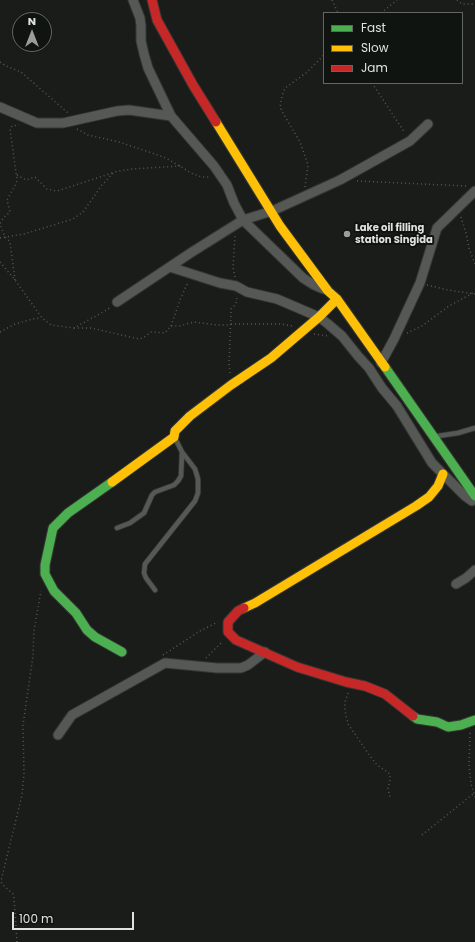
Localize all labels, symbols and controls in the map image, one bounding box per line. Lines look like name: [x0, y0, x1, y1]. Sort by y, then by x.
north arrow: [12, 12, 52, 52]
legend: [323, 12, 463, 84]
text: N: [28, 13, 36, 29]
text: Fast: [361, 19, 386, 36]
text: Slow: [361, 39, 389, 56]
text: Jam: [361, 59, 388, 76]
place label: Lake oil filling station Singida: [355, 222, 433, 246]
marker: Lake oil filling station Singida: [342, 229, 352, 239]
scale bar: [14, 904, 136, 930]
text: 100 m: [19, 910, 53, 927]

